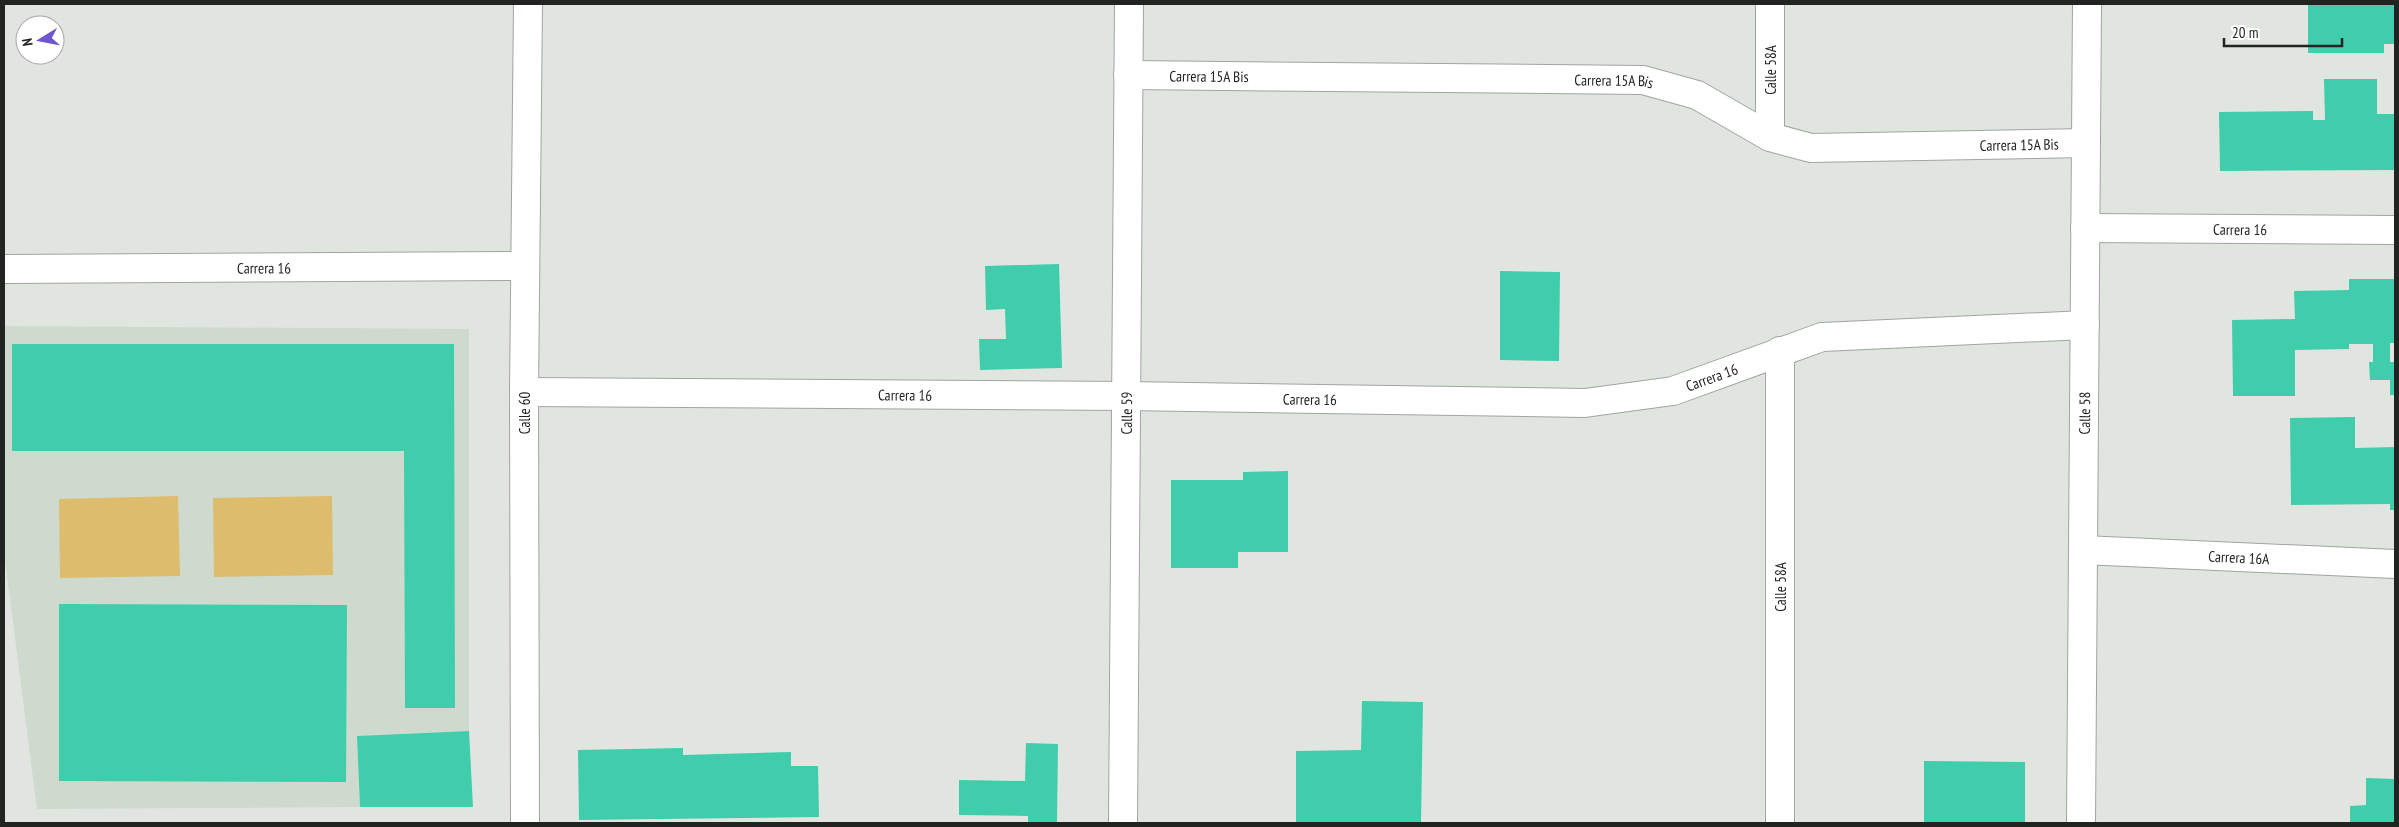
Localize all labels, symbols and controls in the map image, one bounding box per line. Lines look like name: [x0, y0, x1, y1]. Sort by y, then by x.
north arrow: [15, 15, 65, 65]
scale bar: [2224, 15, 2342, 47]
text: 20 m: [2232, 23, 2258, 42]
text: N: [18, 37, 37, 48]
street label: Calle 58A: [1761, 44, 1780, 95]
street label: Carrera 15A Bis: [1169, 66, 1249, 86]
street label: Carrera 15A Bis: [1574, 70, 1656, 92]
street label: Carrera 15A Bis: [1979, 134, 2059, 154]
street label: Carrera 16: [2213, 219, 2267, 239]
street label: Carrera 16: [237, 258, 291, 277]
street label: Carrera 16: [1683, 359, 1741, 395]
street label: Carrera 16: [878, 385, 932, 404]
street label: Carrera 16: [1283, 389, 1337, 409]
street label: Calle 60: [515, 391, 534, 434]
street label: Calle 59: [1116, 392, 1136, 434]
street label: Calle 58: [2074, 392, 2094, 434]
street label: Carrera 16A: [2208, 546, 2271, 568]
street label: Calle 58A: [1771, 561, 1790, 612]

